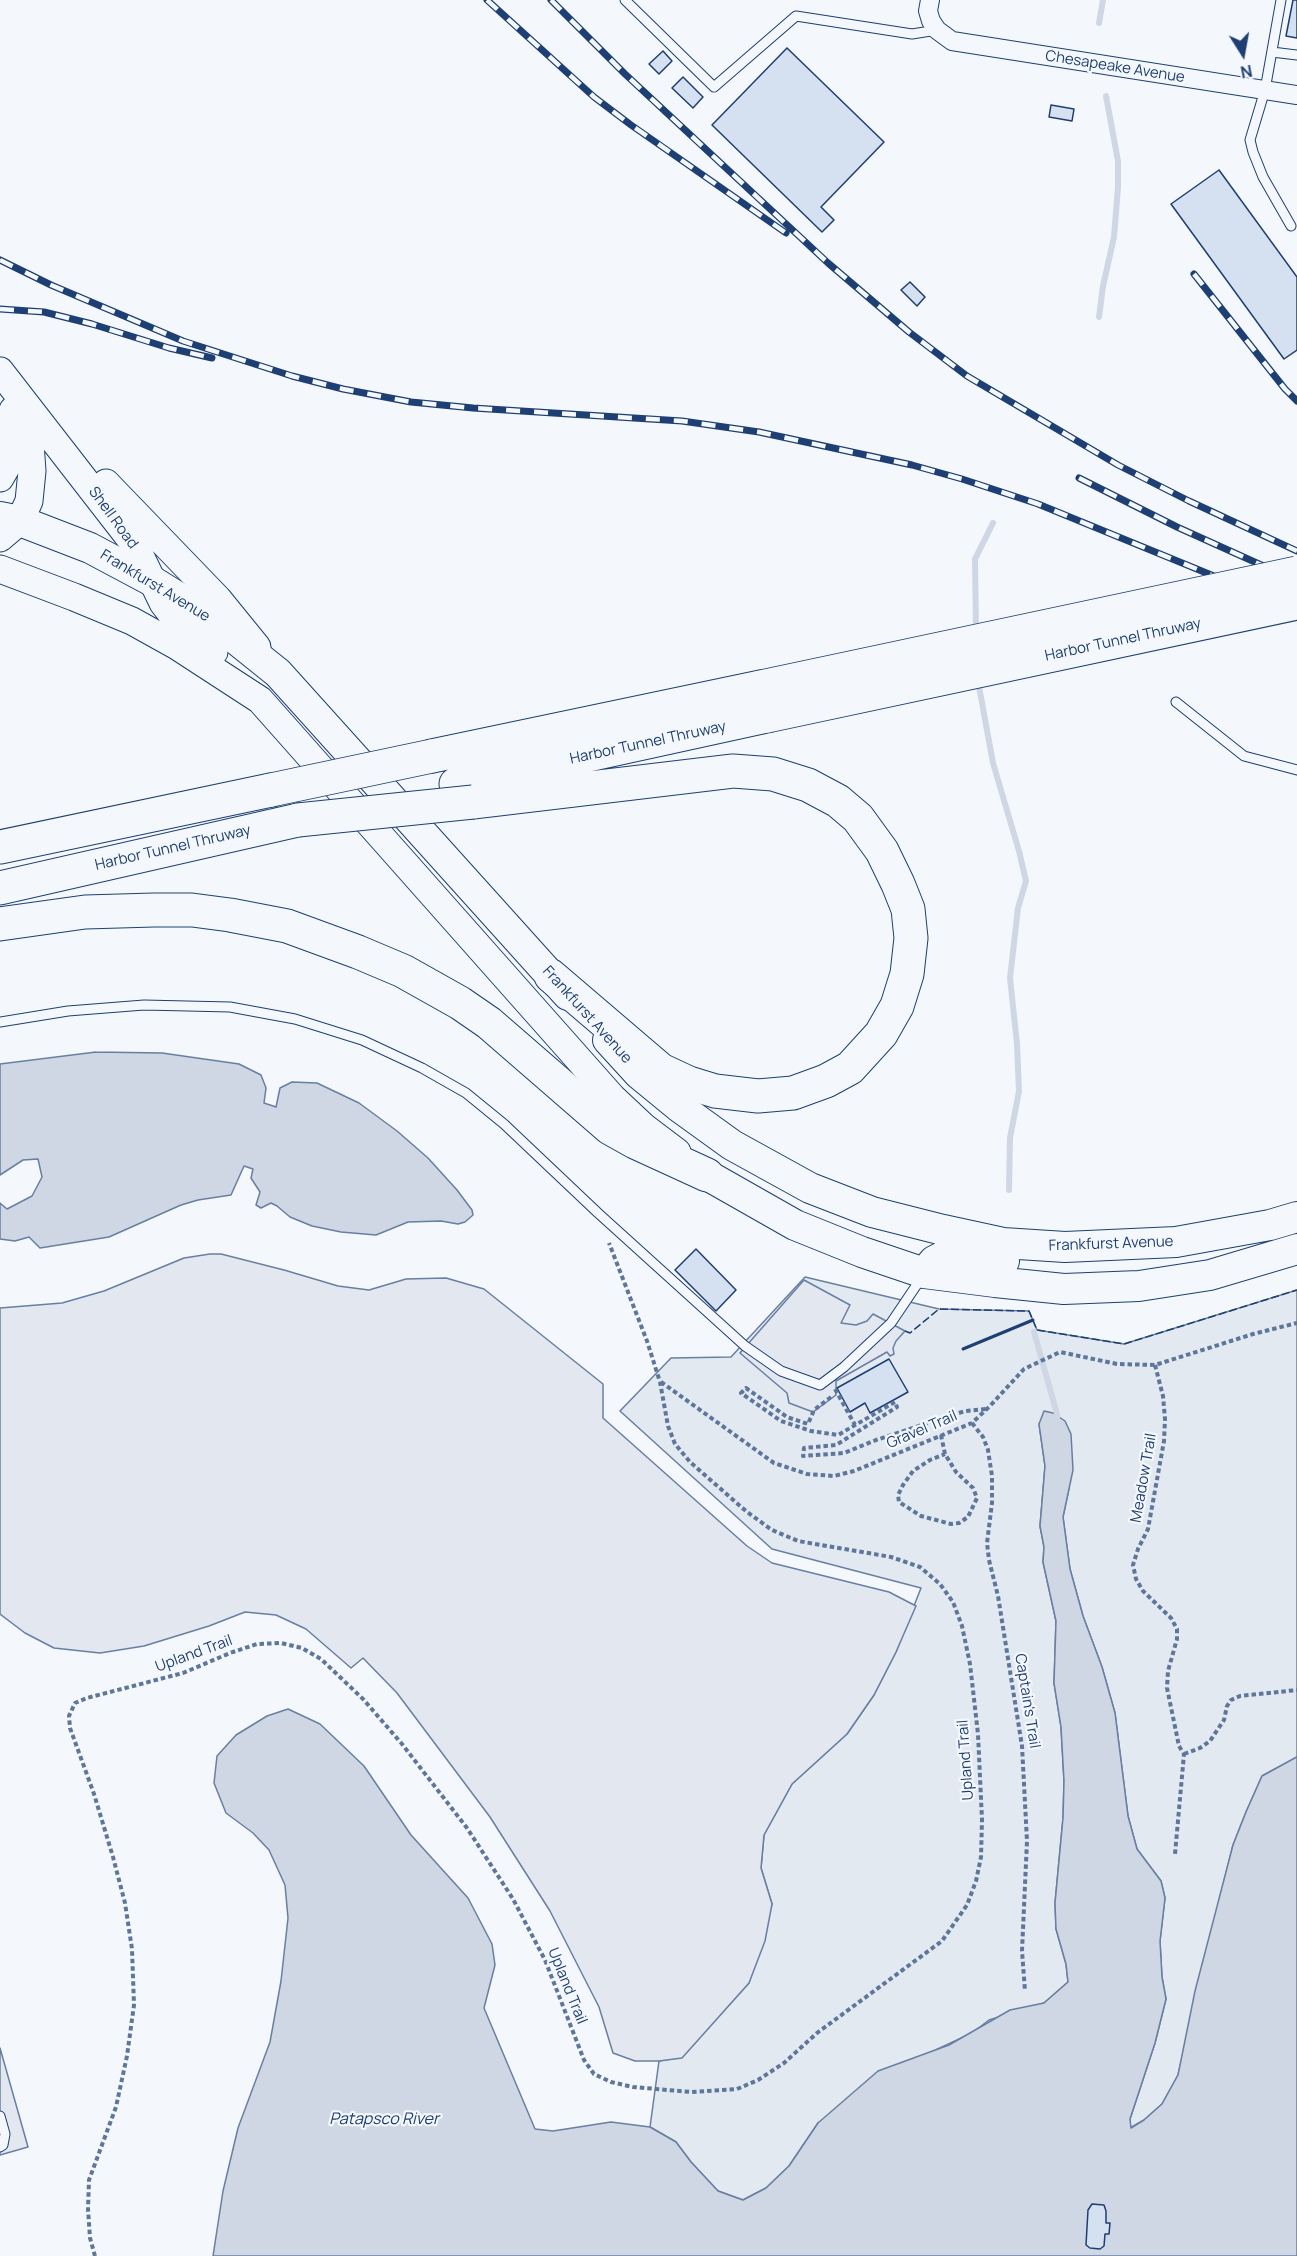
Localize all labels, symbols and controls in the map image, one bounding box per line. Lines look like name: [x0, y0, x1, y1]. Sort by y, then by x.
north arrow: [1213, 24, 1273, 84]
street label: Chesapeake Avenue: [1044, 47, 1186, 87]
text: N: [1239, 60, 1254, 84]
street label: Shell Road: [84, 483, 142, 553]
street label: Frankfurst Avenue: [97, 546, 213, 626]
street label: Harbor Tunnel Thruway: [1043, 615, 1203, 665]
street label: Harbor Tunnel Thruway: [568, 718, 728, 768]
street label: Harbor Tunnel Thruway: [93, 821, 253, 875]
street label: Frankfurst Avenue: [539, 963, 635, 1067]
street label: Frankfurst Avenue: [1048, 1233, 1174, 1255]
street label: Gravel Trail: [884, 1407, 960, 1453]
street label: Meadow Trail: [1127, 1432, 1161, 1524]
street label: Upland Trail: [153, 1632, 235, 1676]
street label: Captain's Trail: [1011, 1652, 1043, 1750]
street label: Upland Trail: [954, 1719, 978, 1801]
street label: Upland Trail: [544, 1945, 590, 2027]
water label: Patapsco River: [329, 2110, 439, 2130]

